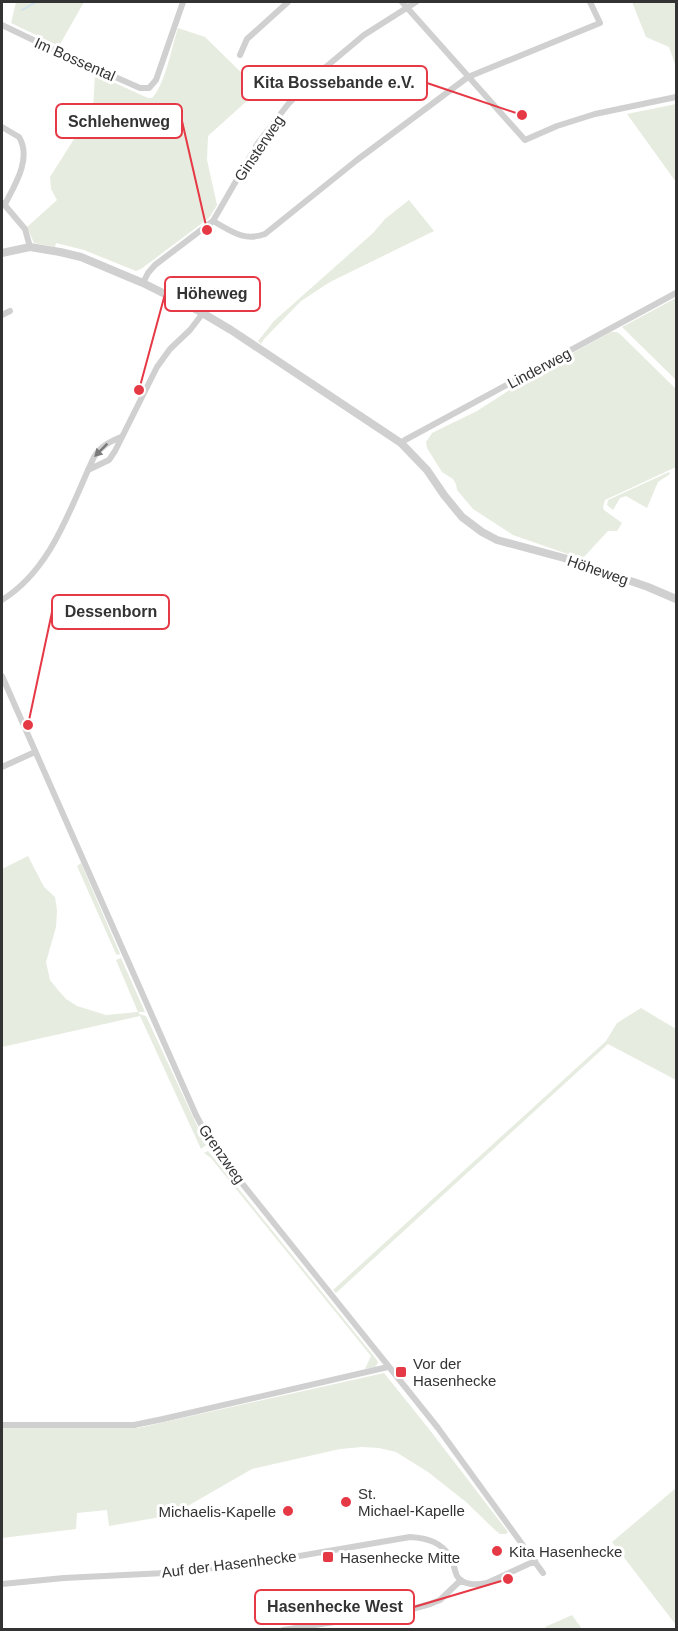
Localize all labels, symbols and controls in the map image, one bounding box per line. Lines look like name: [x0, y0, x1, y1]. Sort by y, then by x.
street label: Im Bossental: [32, 34, 118, 84]
callout: Kita Bossebande e.V.: [242, 66, 427, 100]
text: Kita Bossebande e.V.: [253, 74, 415, 91]
callout: Schlehenweg: [56, 104, 182, 138]
street label: Ginsterweg: [231, 112, 287, 184]
text: Schlehenweg: [68, 113, 170, 130]
callout: Höheweg: [165, 277, 260, 311]
text: Höheweg: [176, 285, 248, 302]
street label: Linderweg: [504, 344, 574, 392]
one-way arrow: [94, 443, 108, 457]
street label: Höheweg: [565, 552, 631, 588]
callout: Dessenborn: [52, 595, 169, 629]
text: Dessenborn: [65, 603, 157, 620]
street label: Grenzweg: [195, 1121, 249, 1187]
place label: Vor der Hasenhecke: [413, 1355, 496, 1389]
marker: Vor der Hasenhecke: [394, 1365, 408, 1379]
place label: St. Michael-Kapelle: [358, 1485, 465, 1519]
marker: St. Michael-Kapelle: [339, 1495, 353, 1509]
place label: Michaelis-Kapelle: [158, 1503, 276, 1520]
marker: Michaelis-Kapelle: [281, 1504, 295, 1518]
place label: Kita Hasenhecke: [509, 1543, 622, 1560]
marker: Kita Hasenhecke: [490, 1544, 504, 1558]
street label: Auf der Hasenhecke: [161, 1547, 297, 1581]
place label: Hasenhecke Mitte: [340, 1549, 460, 1566]
marker: Hasenhecke Mitte: [321, 1550, 335, 1564]
callout: Hasenhecke West: [255, 1590, 414, 1624]
text: Hasenhecke West: [267, 1598, 404, 1615]

